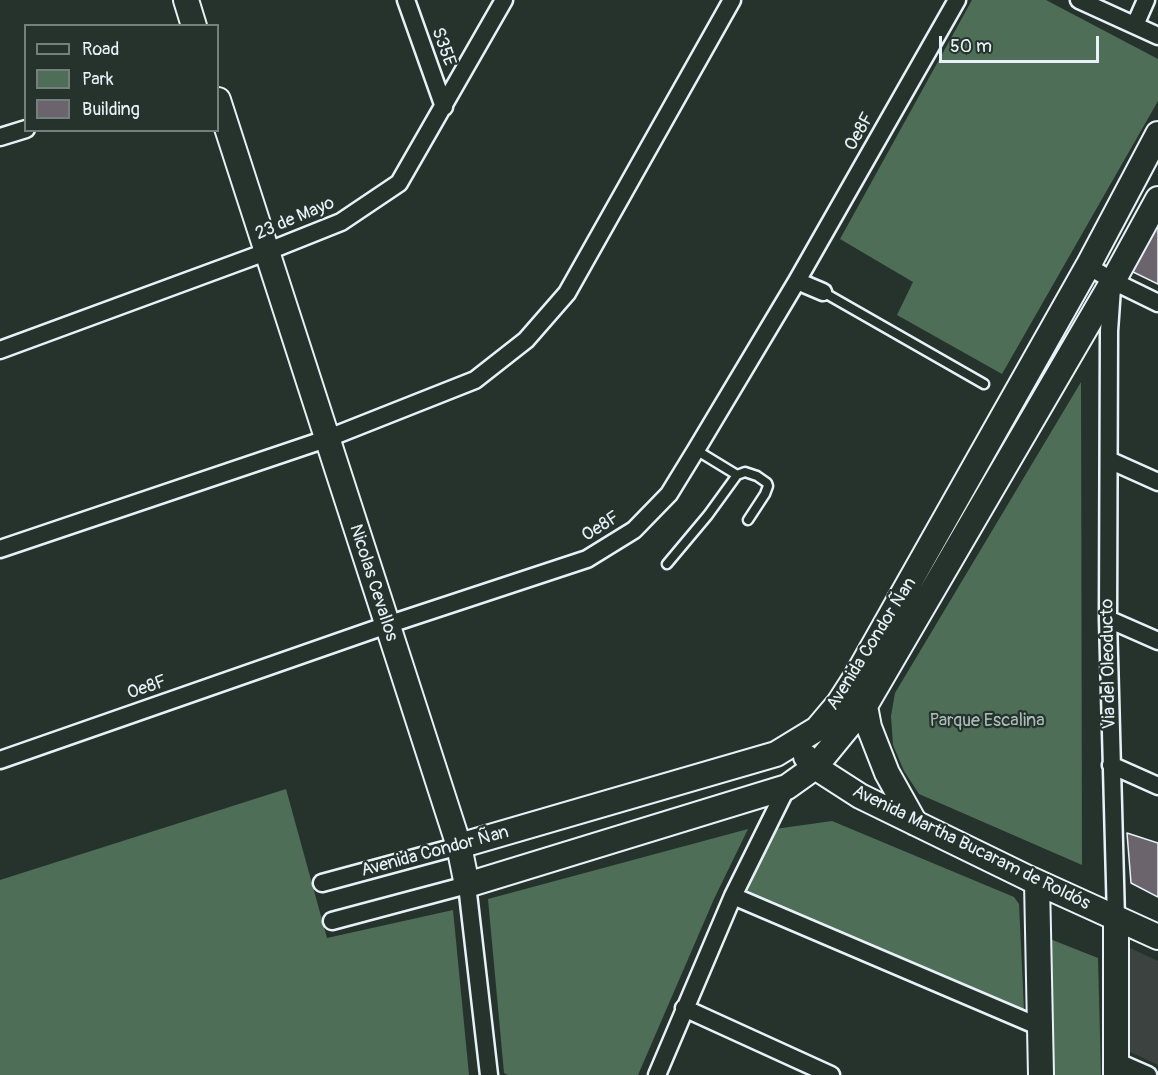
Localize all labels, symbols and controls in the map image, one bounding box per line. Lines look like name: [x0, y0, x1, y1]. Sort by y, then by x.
legend: [24, 24, 219, 132]
scale bar: [942, 24, 1102, 62]
street label: S35E: [426, 25, 460, 69]
text: 50 m: [950, 35, 992, 58]
text: Road: [82, 38, 119, 61]
text: Park: [82, 68, 114, 91]
text: Building: [82, 98, 140, 121]
street label: Oe8F: [841, 109, 879, 155]
street label: 23 de Mayo: [252, 193, 338, 245]
street label: Oe8F: [578, 507, 624, 547]
street label: Nicolas Cevallos: [344, 522, 402, 644]
street label: Avenida Condor Ñan: [823, 574, 921, 714]
street label: Via del Oleoducto: [1097, 599, 1121, 729]
street label: Oe8F: [124, 671, 170, 705]
park label: Parque Escalina: [929, 710, 1045, 732]
street label: Avenida Martha Bucaram de Roldós: [849, 781, 1093, 915]
street label: Avenida Condor Ñan: [359, 822, 511, 882]

